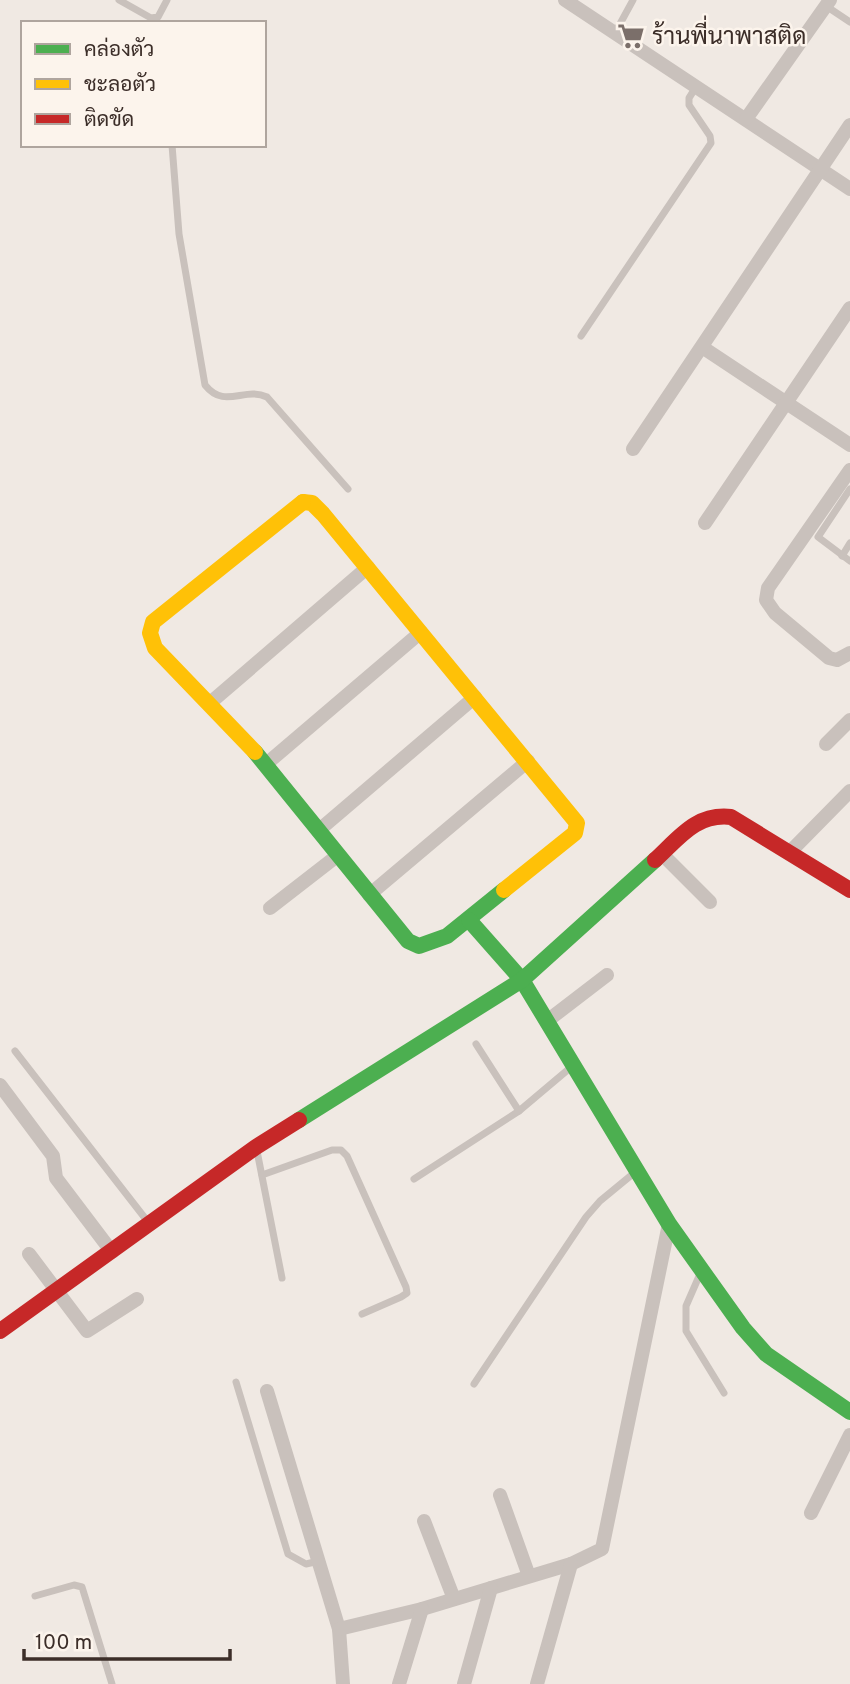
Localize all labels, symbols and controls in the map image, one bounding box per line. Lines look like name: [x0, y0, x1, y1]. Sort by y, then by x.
place label: ร้านพี่นาพาสติด: [652, 15, 806, 53]
legend: [21, 21, 266, 147]
supermarket icon: ร้านพี่นาพาสติด: [616, 21, 646, 51]
text: คล่องตัว: [84, 37, 154, 64]
text: ชะลอตัว: [84, 72, 156, 99]
text: ติดขัด: [84, 107, 134, 134]
scale bar: [24, 1618, 231, 1662]
text: 100 m: [35, 1630, 92, 1657]

